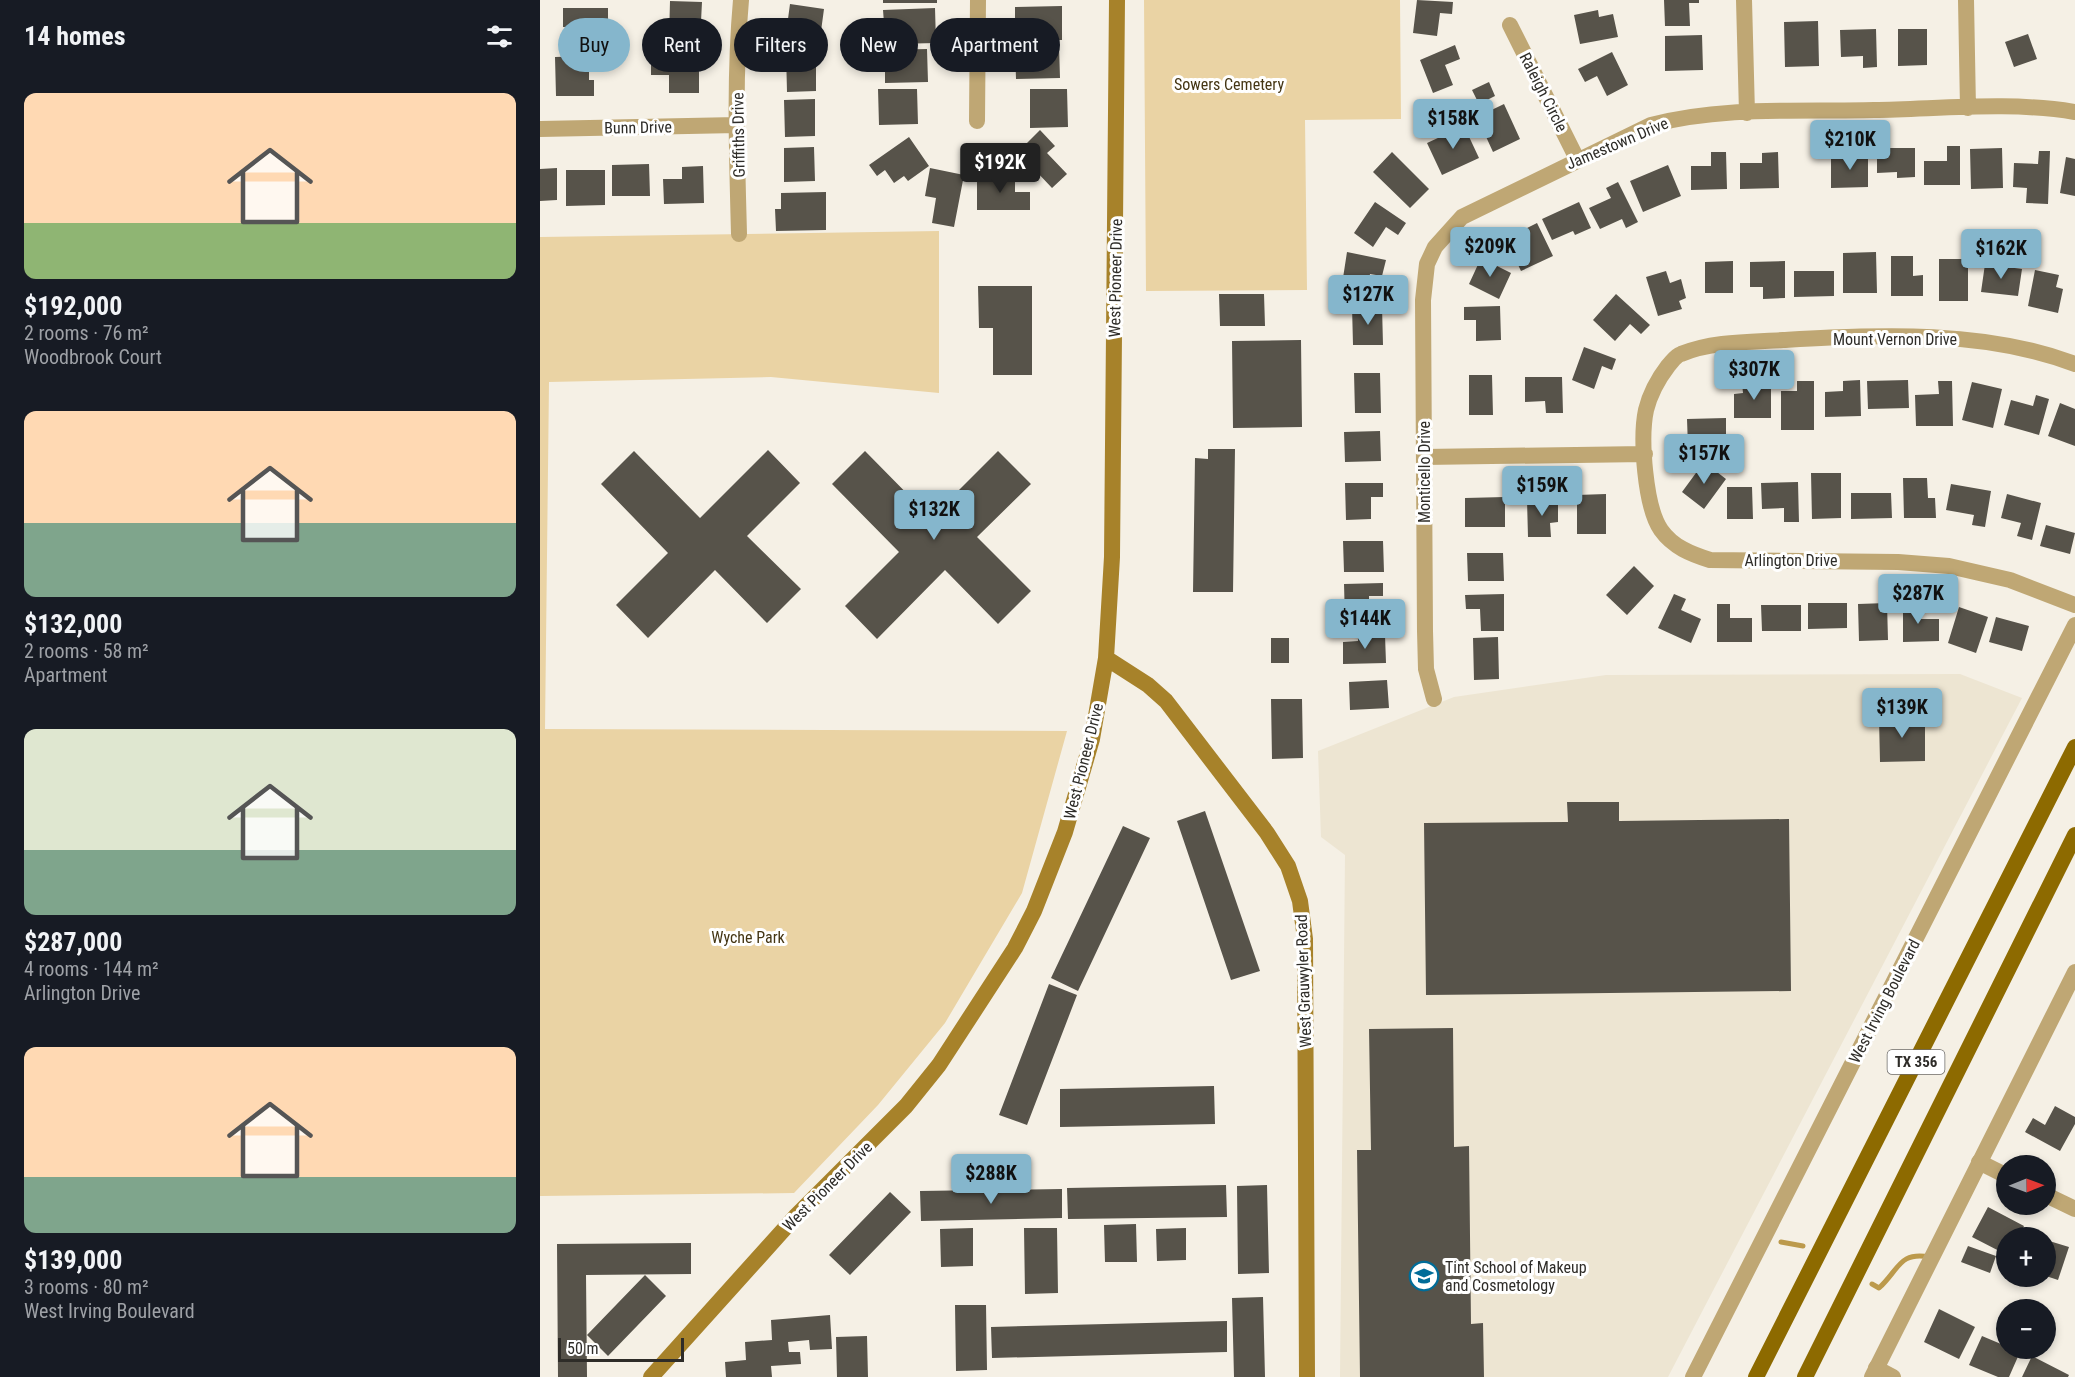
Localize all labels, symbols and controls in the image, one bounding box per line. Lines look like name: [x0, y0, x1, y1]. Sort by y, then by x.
chip: Buy: [558, 18, 630, 72]
chip: Rent: [642, 18, 722, 72]
chip: Filters: [734, 18, 828, 72]
chip: New: [840, 18, 918, 72]
chip: Apartment: [930, 18, 1060, 72]
icon: filters: [483, 20, 516, 53]
text: 14 homes: [24, 21, 126, 51]
street label: Raleigh Circle: [1515, 49, 1572, 135]
park label: Sowers Cemetery: [1174, 75, 1284, 94]
street label: Griffiths Drive: [728, 92, 749, 178]
pin: $158K: [1411, 99, 1495, 150]
text: $158K: [1427, 106, 1479, 130]
street label: Jamestown Drive: [1564, 113, 1671, 173]
street label: Bunn Drive: [604, 117, 672, 138]
pin: $210K: [1808, 120, 1892, 171]
text: $210K: [1824, 127, 1876, 151]
icon: home: [216, 132, 324, 240]
pin: $192K: [958, 143, 1042, 194]
text: $192K: [974, 150, 1026, 174]
street label: West Pioneer Drive: [1105, 218, 1126, 338]
pin: $209K: [1448, 227, 1532, 278]
pin: $162K: [1959, 229, 2043, 280]
text: $209K: [1464, 234, 1516, 258]
text: $162K: [1975, 236, 2027, 260]
pin: $127K: [1326, 275, 1410, 326]
text: $127K: [1342, 282, 1394, 306]
text: $192,000: [24, 291, 122, 321]
text: 2 rooms · 76 m²: [24, 321, 149, 345]
street label: Mount Vernon Drive: [1833, 330, 1957, 349]
text: Woodbrook Court: [24, 345, 162, 369]
pin: $307K: [1712, 350, 1796, 401]
text: $307K: [1728, 357, 1780, 381]
street label: Monticello Drive: [1415, 421, 1434, 523]
pin: $157K: [1662, 434, 1746, 485]
text: $157K: [1678, 441, 1730, 465]
icon: home: [216, 450, 324, 558]
pin: $159K: [1500, 466, 1584, 517]
text: $159K: [1516, 473, 1568, 497]
pin: $132K: [892, 490, 976, 541]
text: $132K: [908, 497, 960, 521]
street label: Arlington Drive: [1744, 551, 1838, 570]
pin: $287K: [1876, 574, 1960, 625]
text: $287K: [1892, 581, 1944, 605]
pin: $144K: [1323, 599, 1407, 650]
text: $144K: [1339, 606, 1391, 630]
text: $132,000: [24, 609, 122, 639]
text: 2 rooms · 58 m²: [24, 639, 149, 663]
text: Apartment: [24, 663, 108, 687]
pin: $139K: [1860, 688, 1944, 739]
text: $139K: [1876, 695, 1928, 719]
street label: West Pioneer Drive: [1060, 701, 1107, 821]
icon: home: [216, 768, 324, 876]
street label: West Grauwyler Road: [1292, 914, 1315, 1048]
text: $287,000: [24, 927, 122, 957]
park label: Wyche Park: [711, 928, 786, 947]
street label: West Irving Boulevard: [1845, 936, 1924, 1066]
text: 4 rooms · 144 m²: [24, 957, 159, 981]
text: Arlington Drive: [24, 981, 140, 1005]
road number: TX 356: [1888, 1050, 1944, 1074]
icon: home: [216, 1086, 324, 1194]
street label: West Pioneer Drive: [779, 1138, 876, 1235]
pin: $288K: [949, 1154, 1033, 1205]
north arrow: [1996, 1155, 2056, 1215]
map controls: [1996, 1155, 2056, 1359]
text: $288K: [965, 1161, 1017, 1185]
button: +: [1996, 1227, 2056, 1287]
text: $139,000: [24, 1245, 122, 1275]
place label: Tint School of Makeup and Cosmetology: [1445, 1258, 1587, 1295]
school or university icon: Tint School of Makeup and Cosmetology: [1408, 1260, 1440, 1292]
text: 3 rooms · 80 m²: [24, 1275, 149, 1299]
text: West Irving Boulevard: [24, 1299, 195, 1323]
button: −: [1996, 1299, 2056, 1359]
scale bar: [558, 1335, 684, 1362]
text: 50 m: [567, 1339, 599, 1358]

